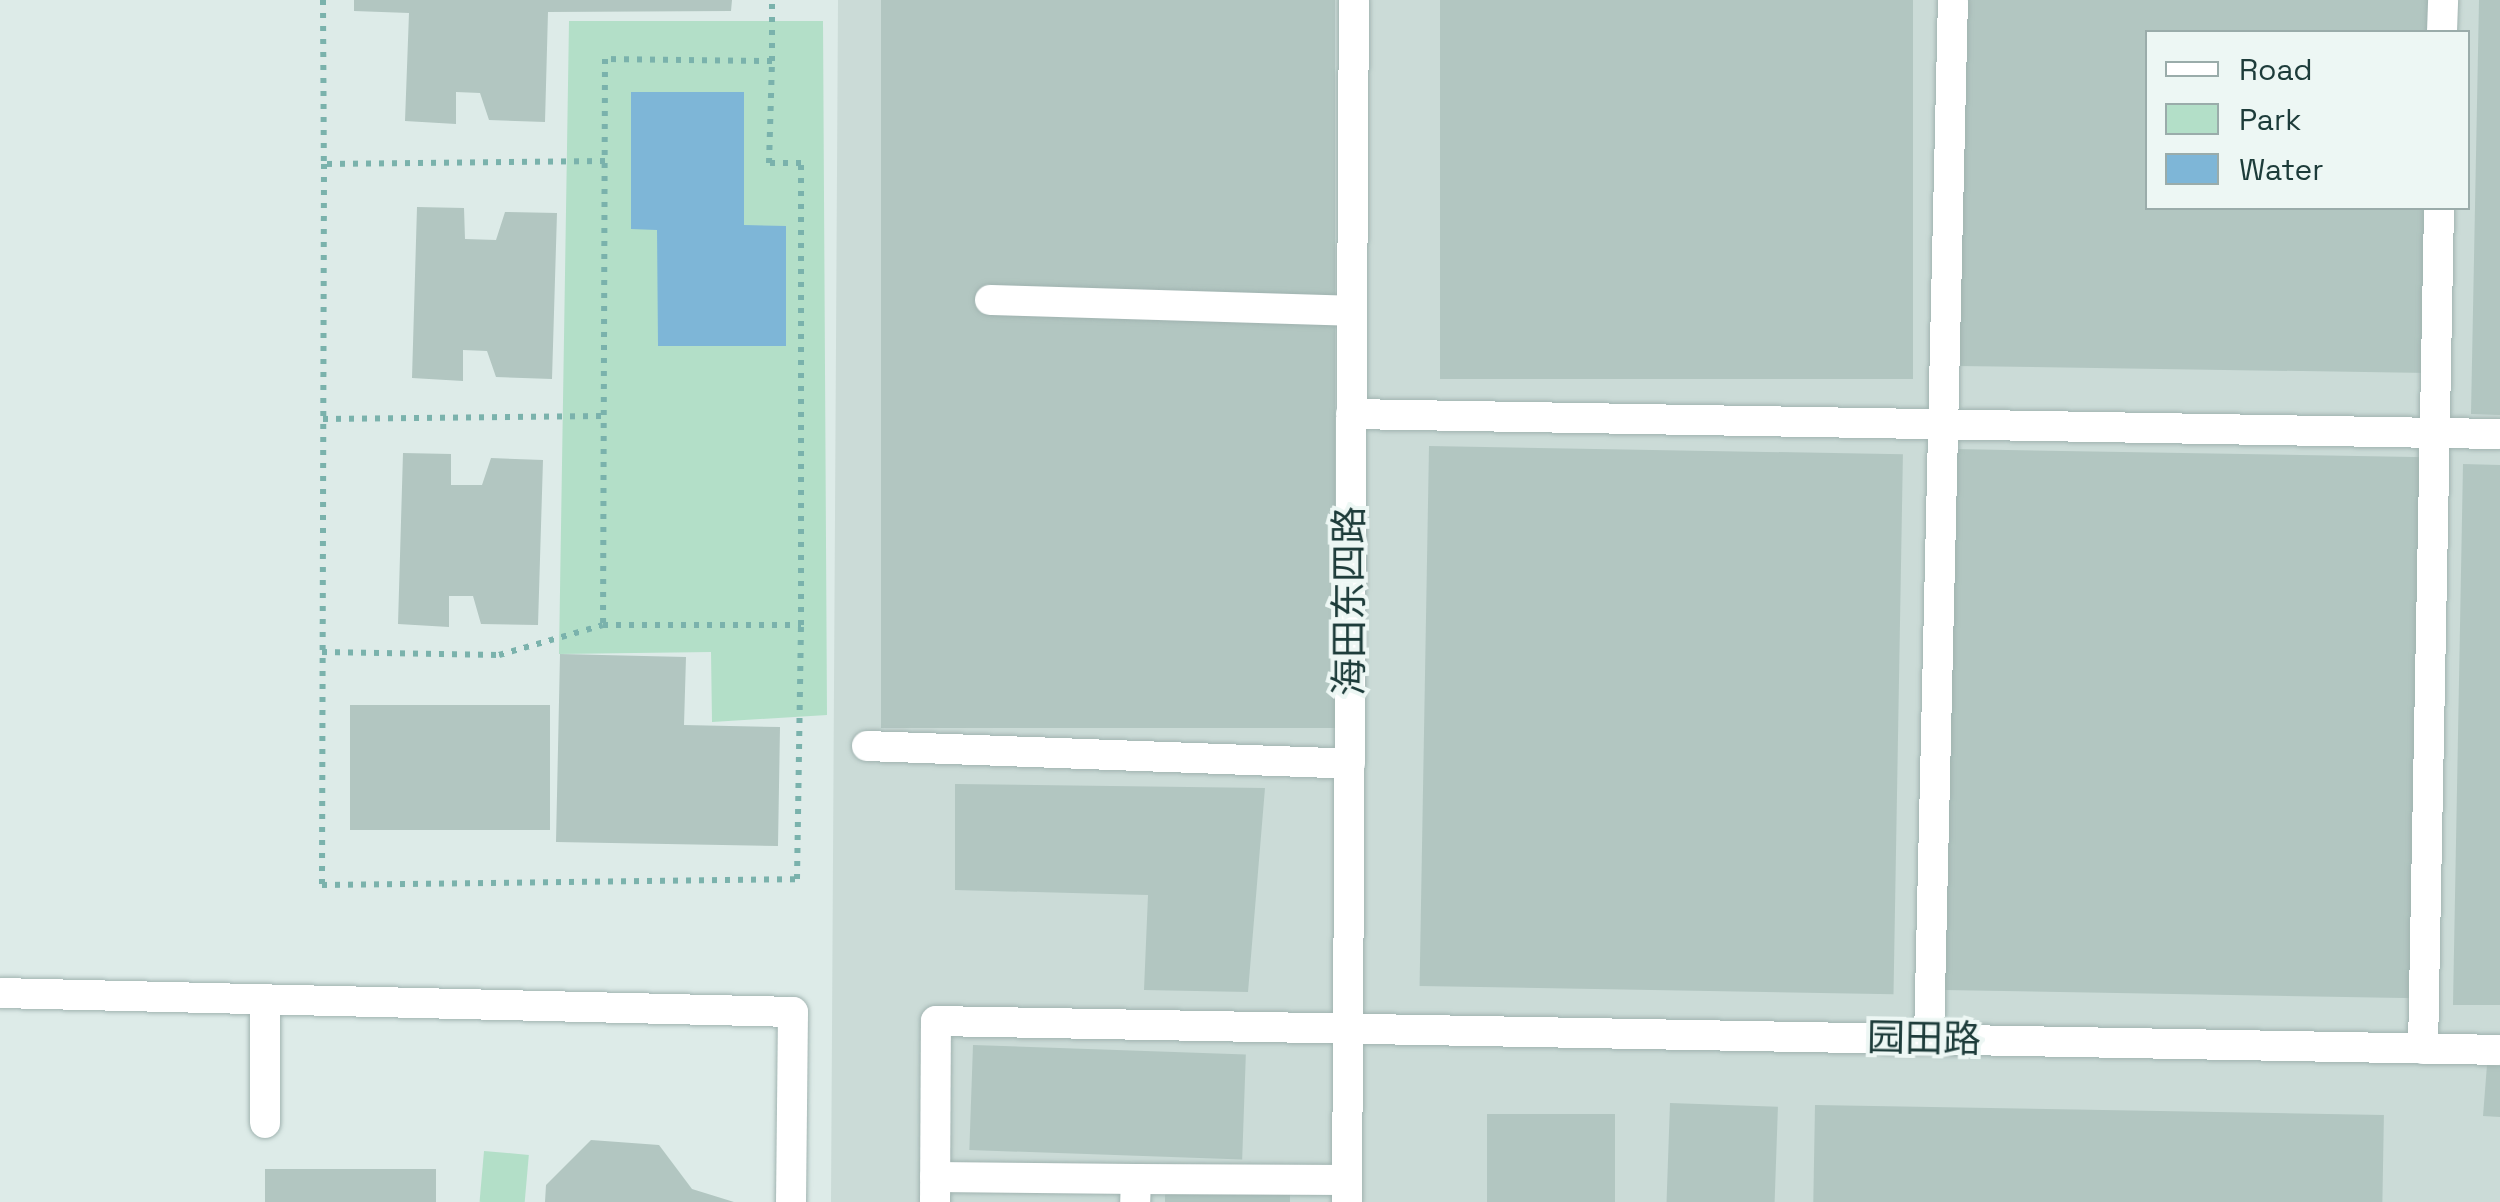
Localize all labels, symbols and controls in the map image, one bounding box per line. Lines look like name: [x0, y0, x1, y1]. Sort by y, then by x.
legend: [2145, 30, 2470, 210]
text: Road: [2239, 50, 2313, 89]
text: Park: [2239, 100, 2301, 139]
text: Water: [2239, 150, 2324, 189]
street label: 海田东四路: [1327, 506, 1373, 696]
street label: 园田路: [1867, 1015, 1981, 1063]

